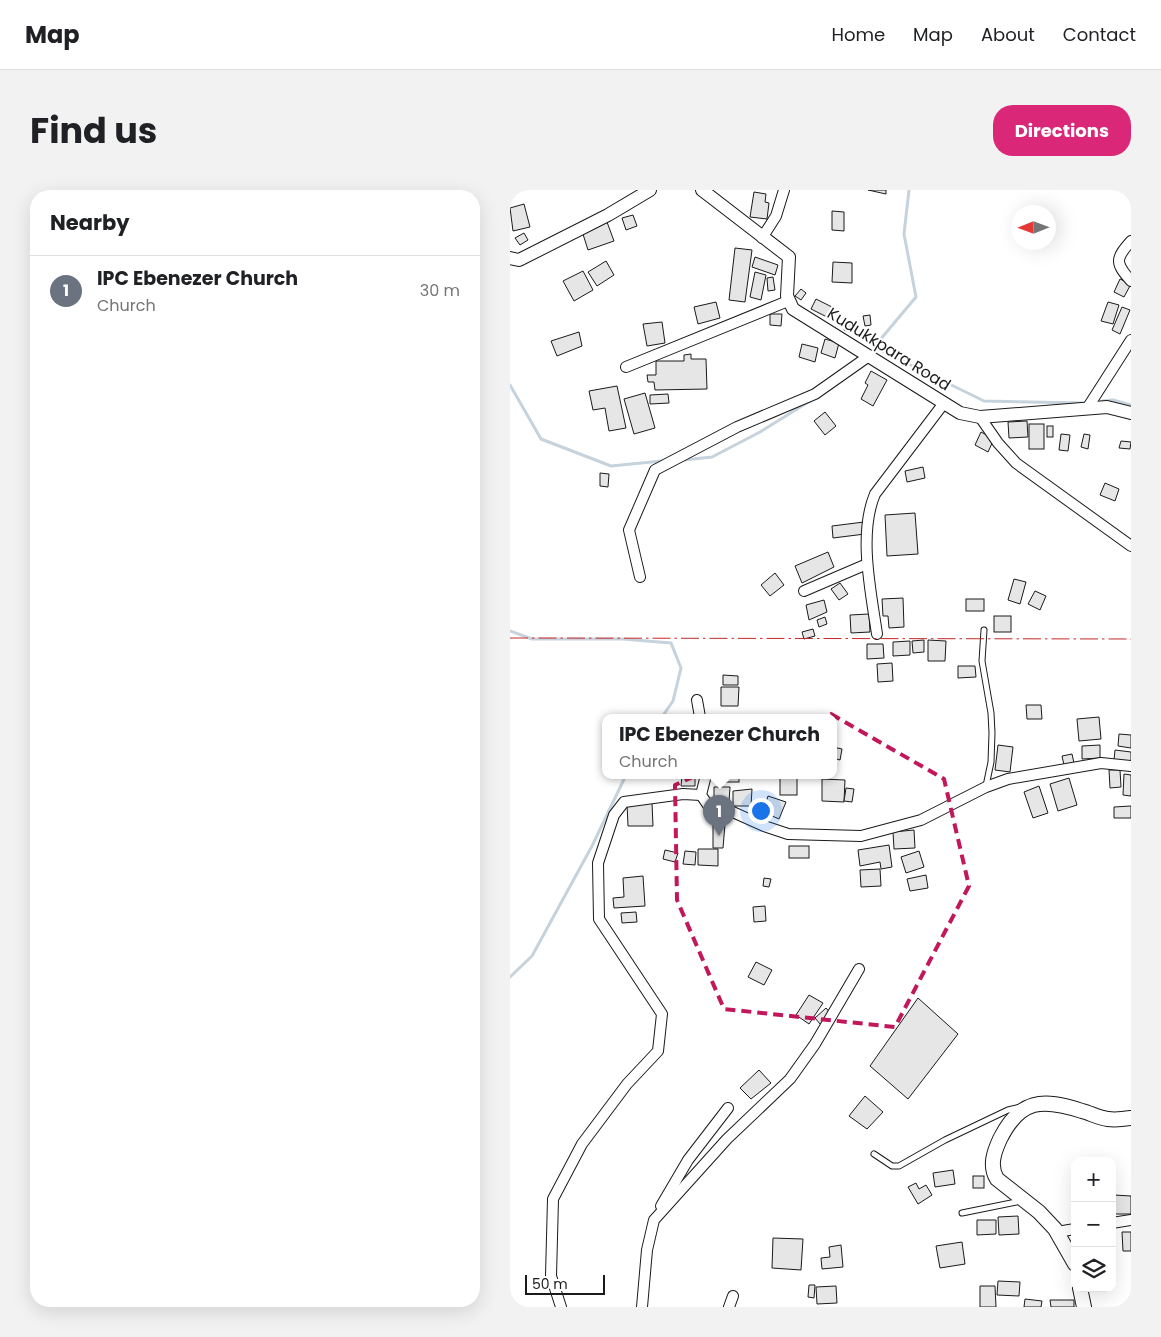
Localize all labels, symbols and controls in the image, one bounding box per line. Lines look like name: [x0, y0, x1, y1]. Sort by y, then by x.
text: Map: [25, 18, 80, 51]
text: Home: [831, 22, 885, 47]
text: Map: [913, 22, 953, 47]
text: About: [981, 22, 1035, 47]
text: Contact: [1063, 22, 1136, 47]
button: Directions: [993, 105, 1131, 156]
text: Find us: [30, 106, 157, 155]
north arrow: [1011, 205, 1056, 250]
text: Nearby: [50, 208, 130, 237]
text: IPC Ebenezer Church: [97, 265, 298, 292]
text: 1: [63, 279, 69, 302]
text: 30 m: [420, 279, 460, 302]
text: Church: [97, 294, 156, 317]
street label: Kudukkpara Road: [823, 302, 955, 396]
popup: [602, 714, 837, 779]
text: IPC Ebenezer Church: [619, 721, 820, 748]
text: Church: [619, 750, 678, 773]
pin: 1: [703, 795, 735, 836]
your location: [748, 798, 774, 824]
map controls: [1071, 1157, 1116, 1292]
button: +: [1071, 1157, 1116, 1202]
button: −: [1071, 1202, 1116, 1247]
button: layers: [1071, 1247, 1116, 1292]
scale bar: [525, 1272, 605, 1295]
text: 50 m: [532, 1274, 568, 1294]

